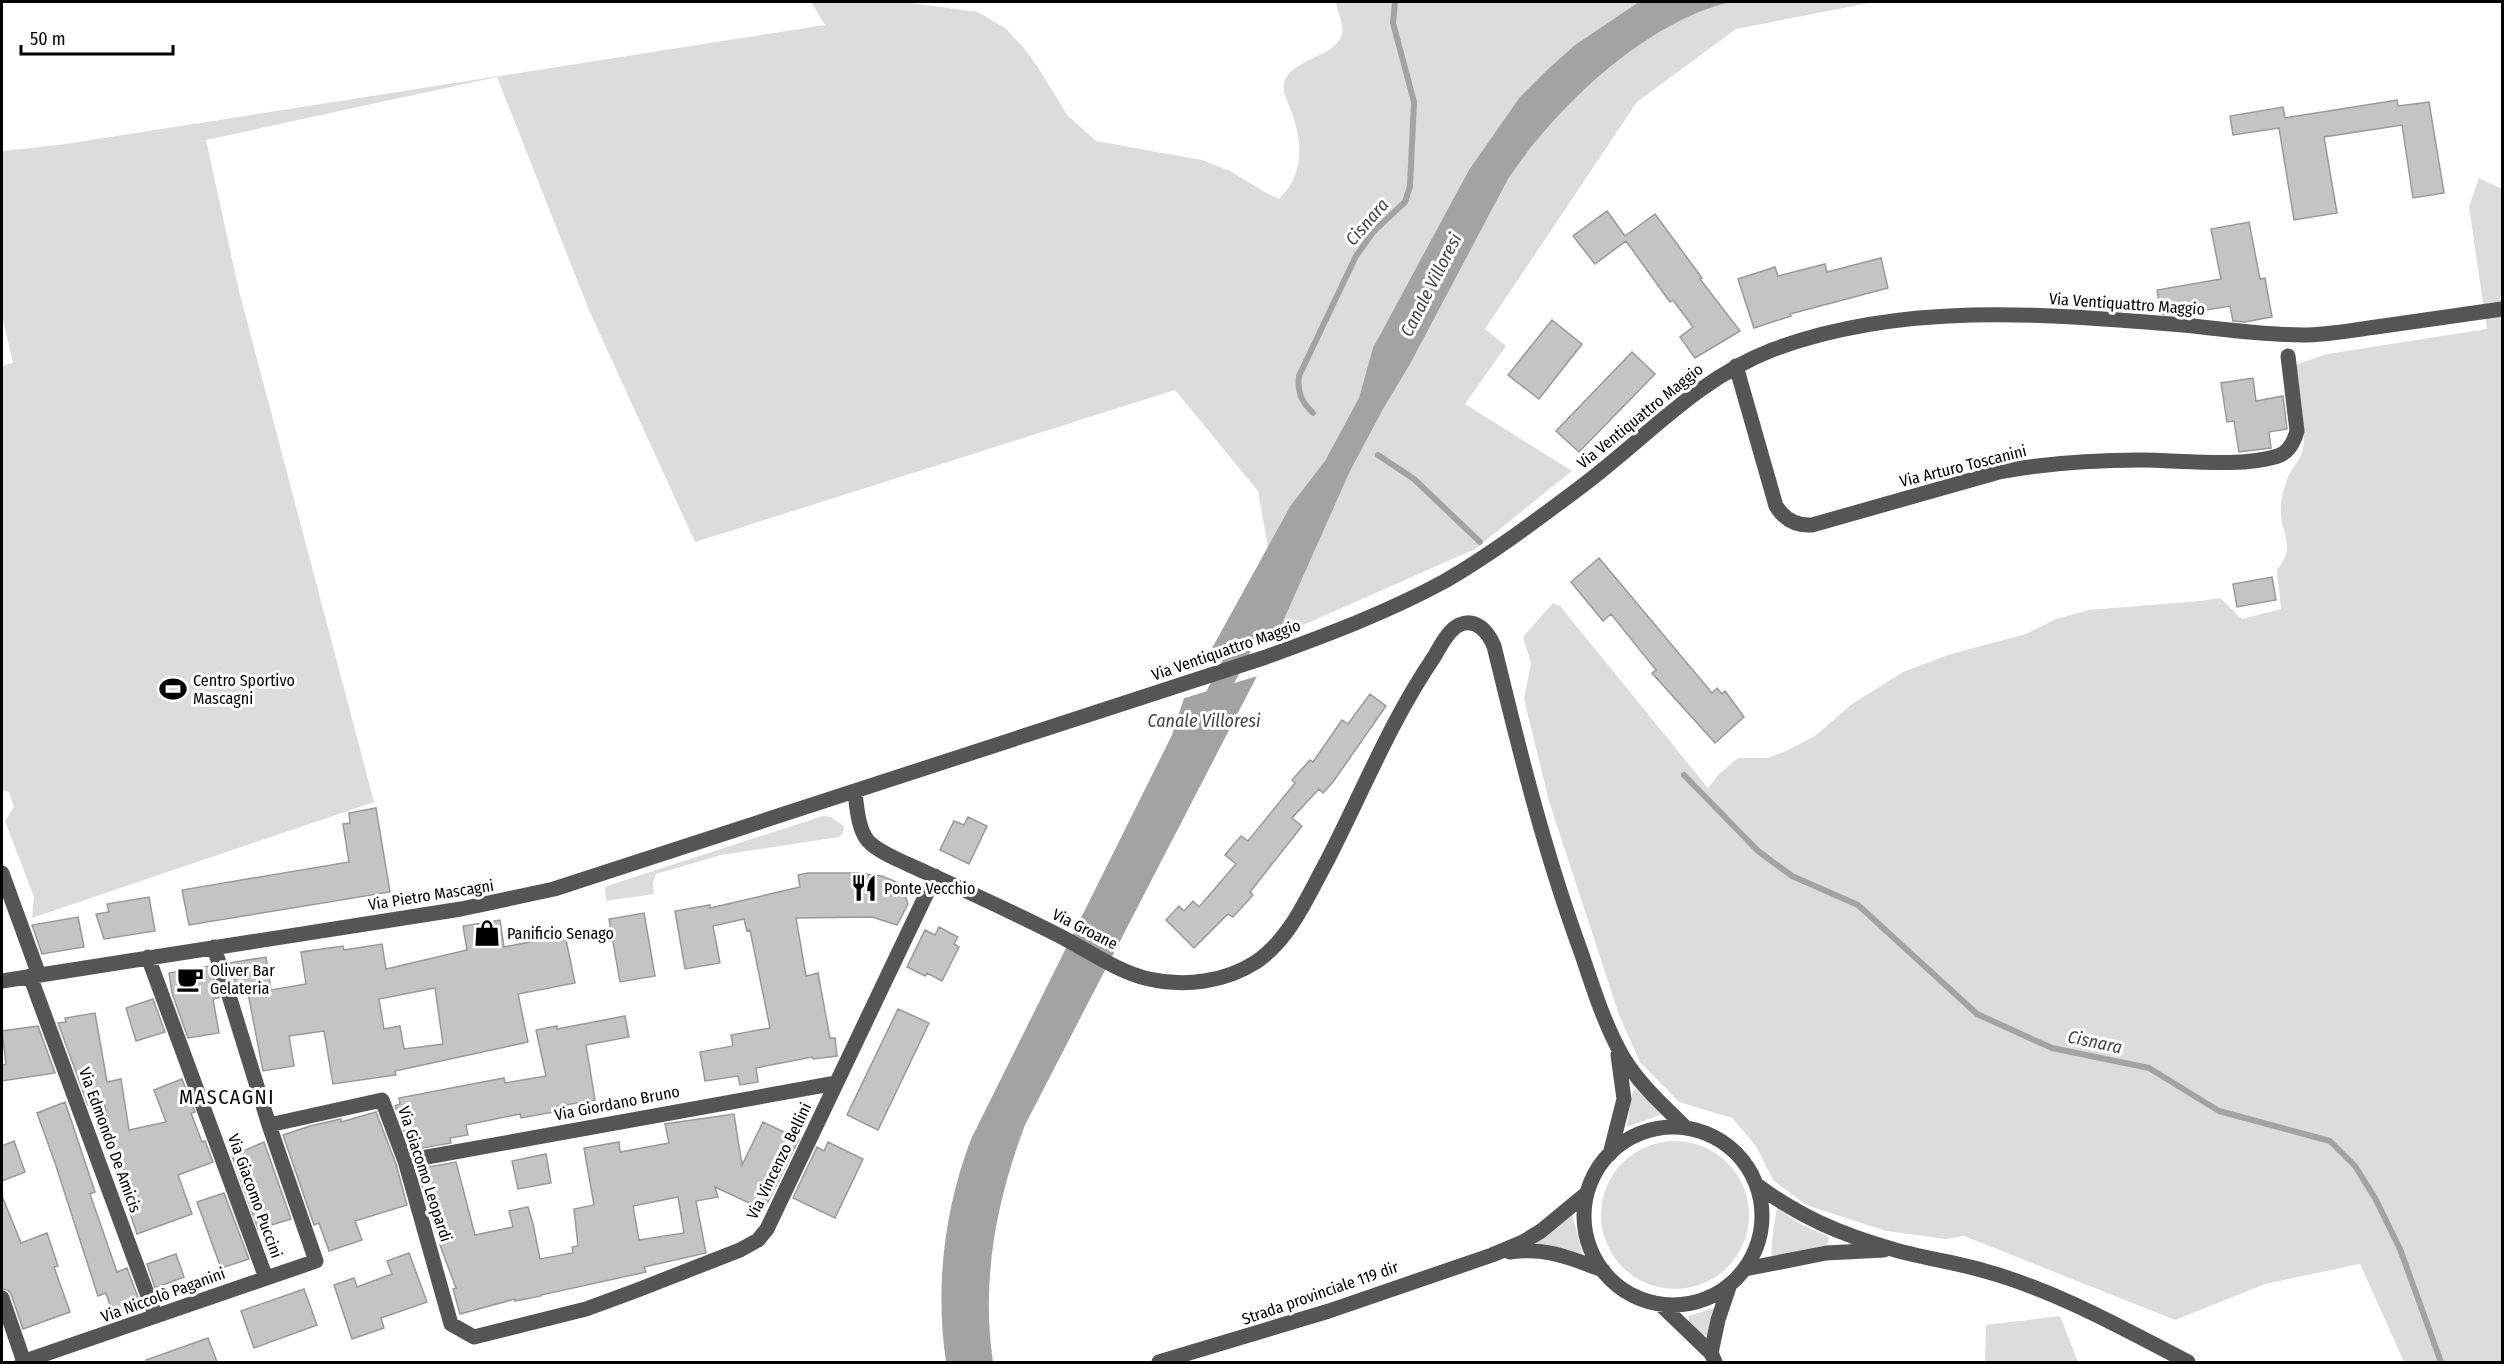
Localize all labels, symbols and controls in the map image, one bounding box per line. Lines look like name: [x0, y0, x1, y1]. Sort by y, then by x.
scale bar: [21, 18, 172, 56]
text: 50 m: [30, 28, 66, 50]
water label: Cisnara: [1341, 194, 1393, 250]
water label: Canale Villoresi: [1396, 229, 1467, 340]
street label: Via Ventiquattro Maggio: [2048, 289, 2206, 319]
street label: Via Ventiquattro Maggio: [1573, 359, 1707, 473]
street label: Via Arturo Toscanini: [1898, 441, 2028, 491]
street label: Via Ventiquattro Maggio: [1149, 616, 1303, 684]
place label: Centro Sportivo Mascagni: [193, 671, 295, 708]
sports icon: Centro Sportivo Mascagni: [158, 674, 188, 704]
water label: Canale Villoresi: [1148, 710, 1261, 732]
restaurant icon: Ponte Vecchio: [849, 873, 879, 903]
street label: Via Pietro Mascagni: [367, 876, 495, 914]
place label: Ponte Vecchio: [884, 879, 975, 898]
street label: Via Groane: [1049, 905, 1121, 954]
shop icon: Panificio Senago: [472, 918, 502, 948]
place label: Panificio Senago: [507, 924, 614, 943]
place label: Oliver Bar Gelateria: [210, 961, 275, 998]
cafe icon: Oliver Bar Gelateria: [175, 964, 205, 994]
water label: Cisnara: [2066, 1026, 2124, 1058]
street label: Via Edmondo De Amicis: [75, 1065, 145, 1215]
street label: Via Giordano Bruno: [553, 1082, 681, 1124]
district label: MASCAGNI: [179, 1085, 275, 1109]
street label: Via Vincenzo Bellini: [743, 1100, 815, 1222]
street label: Via Giacomo Leopardi: [394, 1104, 456, 1244]
street label: Via Giacomo Puccini: [224, 1131, 286, 1261]
street label: Strada provinciale 119 dir: [1239, 1257, 1401, 1329]
street label: Via Niccolò Paganini: [98, 1264, 228, 1326]

